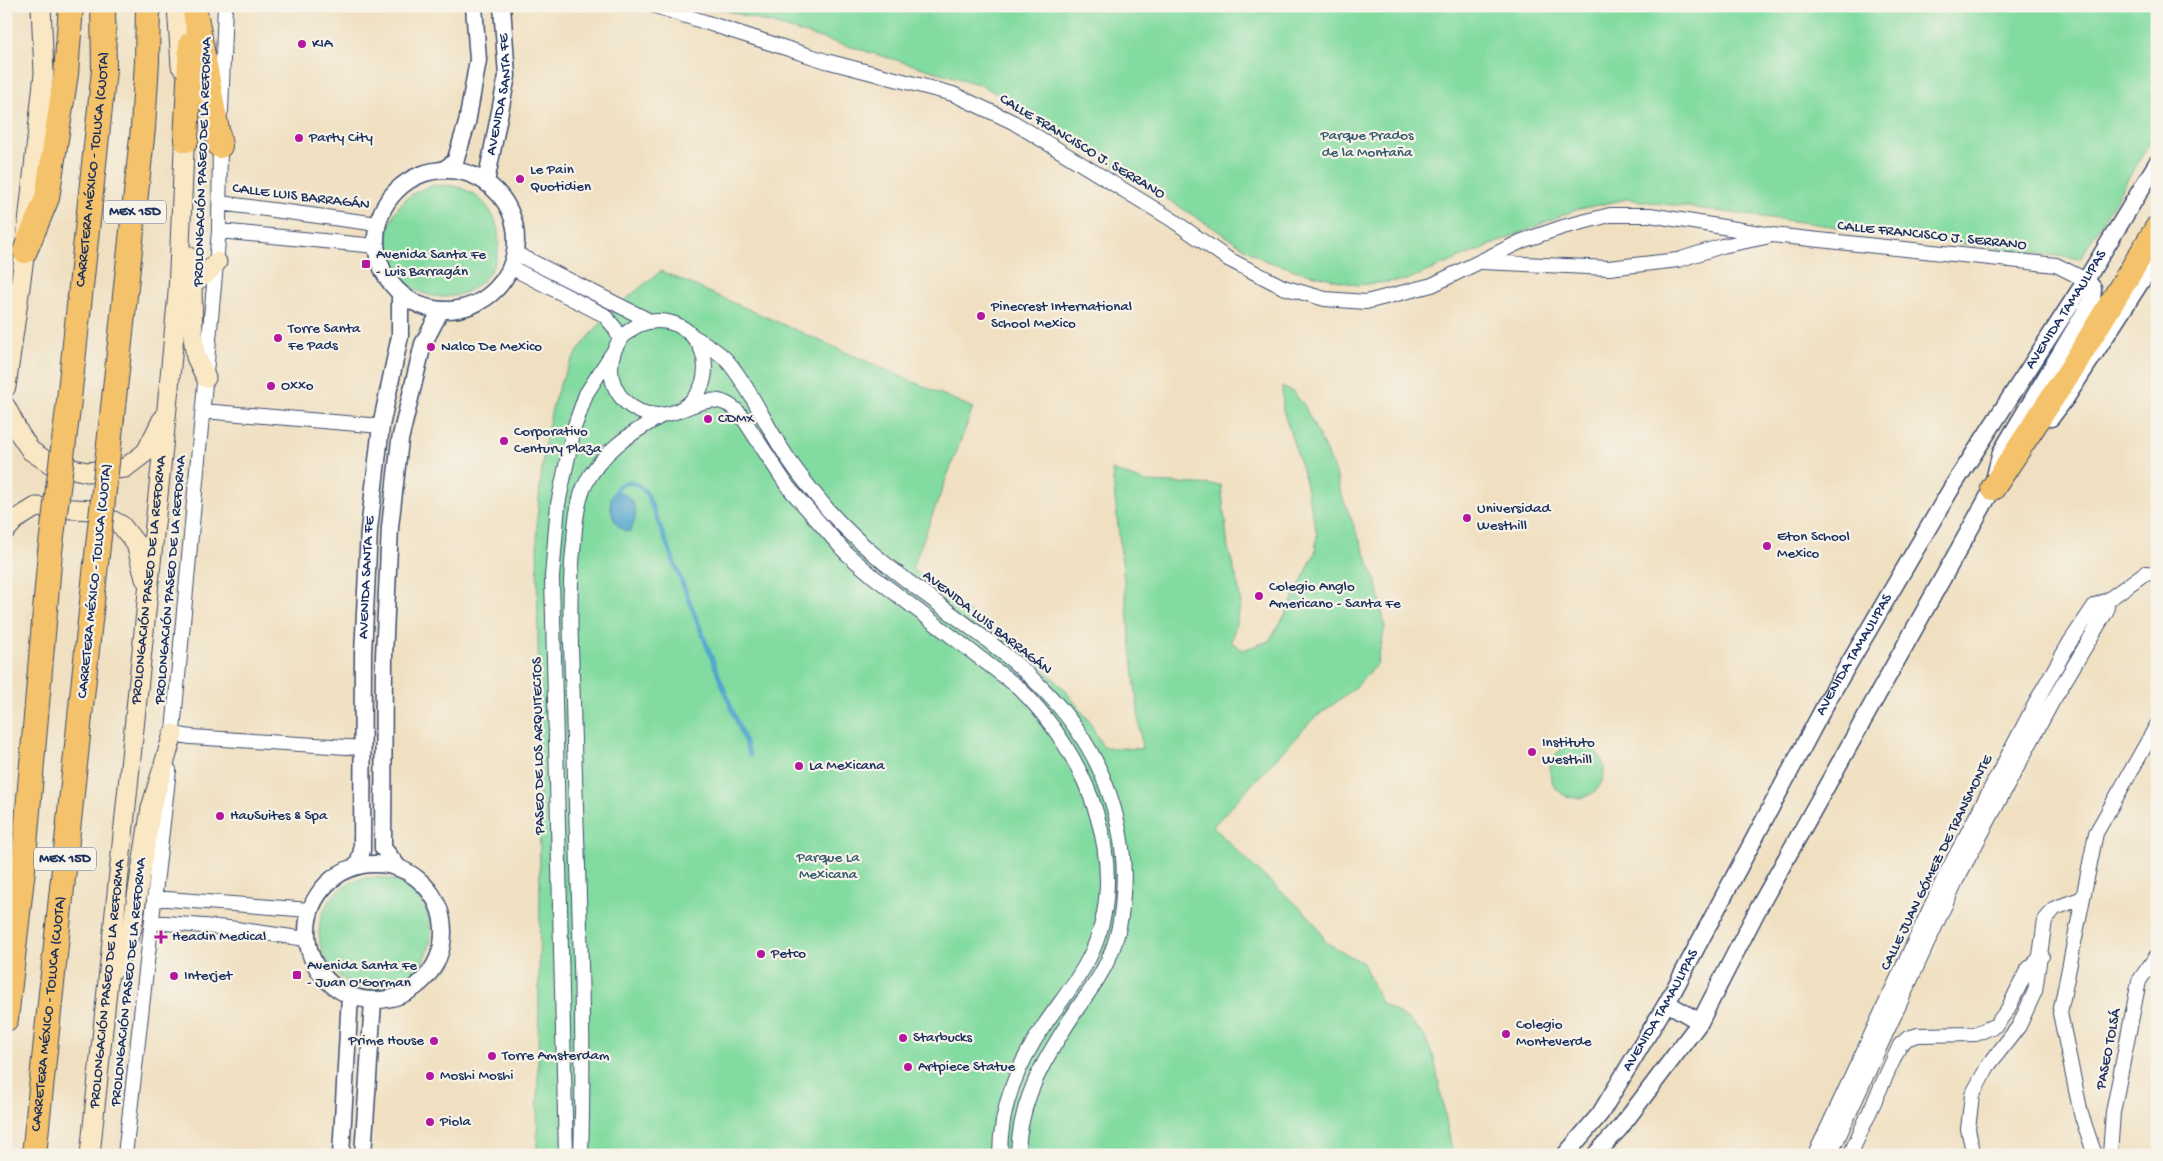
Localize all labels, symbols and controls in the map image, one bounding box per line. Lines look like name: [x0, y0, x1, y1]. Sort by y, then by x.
street label: AVENIDA SANTA FE: [483, 32, 516, 157]
place label: KIA: [312, 35, 334, 53]
street label: PROLONGACIÓN PASEO DE LA REFORMA: [190, 36, 216, 288]
marker: KIA: [296, 38, 308, 50]
street label: CARRETERA MÉXICO - TOLUCA (CUOTA): [72, 52, 113, 288]
street label: CALLE FRANCISCO J. SERRANO: [996, 90, 1168, 204]
park label: Parque Prados de la Montaña: [1319, 127, 1414, 162]
place label: Party City: [308, 129, 373, 147]
marker: Party City: [293, 132, 305, 144]
place label: Le Pain Quotidien: [530, 161, 591, 196]
marker: Le Pain Quotidien: [514, 173, 526, 185]
street label: CALLE LUIS BARRAGÁN: [231, 180, 371, 214]
road number: MEX 15D: [104, 200, 166, 223]
street label: CALLE FRANCISCO J. SERRANO: [1836, 217, 2028, 255]
place label: Avenida Santa Fe - Luis Barragán: [376, 246, 486, 281]
street label: AVENIDA TAMAULIPAS: [2022, 247, 2111, 373]
marker: Avenida Santa Fe - Luis Barragán: [360, 258, 372, 270]
place label: Pinecrest International School Mexico: [990, 298, 1132, 333]
marker: Pinecrest International School Mexico: [975, 310, 987, 322]
place label: Torre Santa Fe Pads: [287, 320, 361, 355]
marker: Torre Santa Fe Pads: [272, 332, 284, 344]
place label: Nalco De Mexico: [441, 338, 542, 356]
marker: Nalco De Mexico: [425, 341, 437, 353]
place label: Oxxo: [281, 377, 314, 395]
marker: Oxxo: [265, 380, 277, 392]
place label: CDMX: [718, 410, 755, 428]
marker: CDMX: [702, 413, 714, 425]
place label: Corporativo Century Plaza: [514, 423, 602, 458]
marker: Corporativo Century Plaza: [498, 435, 510, 447]
street label: PROLONGACIÓN PASEO DE LA REFORMA: [127, 454, 171, 706]
street label: PROLONGACIÓN PASEO DE LA REFORMA: [151, 454, 191, 706]
street label: CARRETERA MÉXICO - TOLUCA (CUOTA): [74, 463, 116, 699]
place label: Universidad Westhill: [1477, 500, 1552, 535]
marker: Universidad Westhill: [1461, 512, 1473, 524]
street label: AVENIDA SANTA FE: [355, 515, 380, 639]
place label: Eton School Mexico: [1777, 528, 1850, 563]
marker: Eton School Mexico: [1761, 540, 1773, 552]
street label: AVENIDA LUIS BARRAGÁN: [919, 567, 1056, 679]
place label: Colegio Anglo Americano - Santa Fe: [1269, 578, 1401, 613]
marker: Colegio Anglo Americano - Santa Fe: [1253, 590, 1265, 602]
street label: AVENIDA TAMAULIPAS: [1812, 591, 1897, 719]
street label: PASEO DE LOS ARQUITECTOS: [528, 657, 550, 836]
place label: Instituto Westhill: [1542, 734, 1595, 769]
marker: Instituto Westhill: [1526, 746, 1538, 758]
street label: CALLE JUAN GÓMEZ DE TRANSMONTE: [1877, 752, 1997, 974]
place label: La Mexicana: [809, 757, 885, 775]
marker: La Mexicana: [793, 760, 805, 772]
place label: HauSuites & Spa: [230, 807, 328, 825]
marker: HauSuites & Spa: [214, 810, 226, 822]
road number: MEX 15D: [34, 848, 96, 871]
park label: Parque La Mexicana: [795, 849, 860, 884]
street label: PROLONGACIÓN PASEO DE LA REFORMA: [107, 857, 151, 1107]
street label: PROLONGACIÓN PASEO DE LA REFORMA: [86, 859, 130, 1109]
street label: CARRETERA MÉXICO - TOLUCA (CUOTA): [28, 895, 70, 1132]
place label: Headin Medical: [172, 928, 266, 946]
marker: Headin Medical: [154, 930, 168, 944]
place label: Petco: [770, 945, 806, 963]
street label: AVENIDA TAMAULIPAS: [1619, 946, 1703, 1075]
marker: Petco: [755, 948, 767, 960]
place label: Avenida Santa Fe - Juan O'Gorman: [307, 957, 417, 992]
place label: Interjet: [184, 967, 234, 985]
marker: Avenida Santa Fe - Juan O'Gorman: [291, 969, 303, 981]
marker: Interjet: [168, 970, 180, 982]
street label: PASEO TOLSÁ: [2092, 1006, 2126, 1092]
place label: Colegio Monteverde: [1516, 1016, 1592, 1051]
marker: Colegio Monteverde: [1500, 1028, 1512, 1040]
place label: Starbucks: [913, 1029, 972, 1047]
place label: Prime House: [348, 1032, 424, 1050]
marker: Starbucks: [897, 1032, 909, 1044]
marker: Prime House: [428, 1035, 440, 1047]
place label: Torre Amsterdam: [501, 1047, 610, 1065]
marker: Torre Amsterdam: [486, 1050, 498, 1062]
place label: Artpiece Statue: [918, 1058, 1016, 1076]
marker: Artpiece Statue: [902, 1061, 914, 1073]
place label: Moshi Moshi: [440, 1067, 514, 1085]
marker: Moshi Moshi: [424, 1070, 436, 1082]
place label: Piola: [439, 1113, 472, 1131]
marker: Piola: [424, 1116, 436, 1128]

